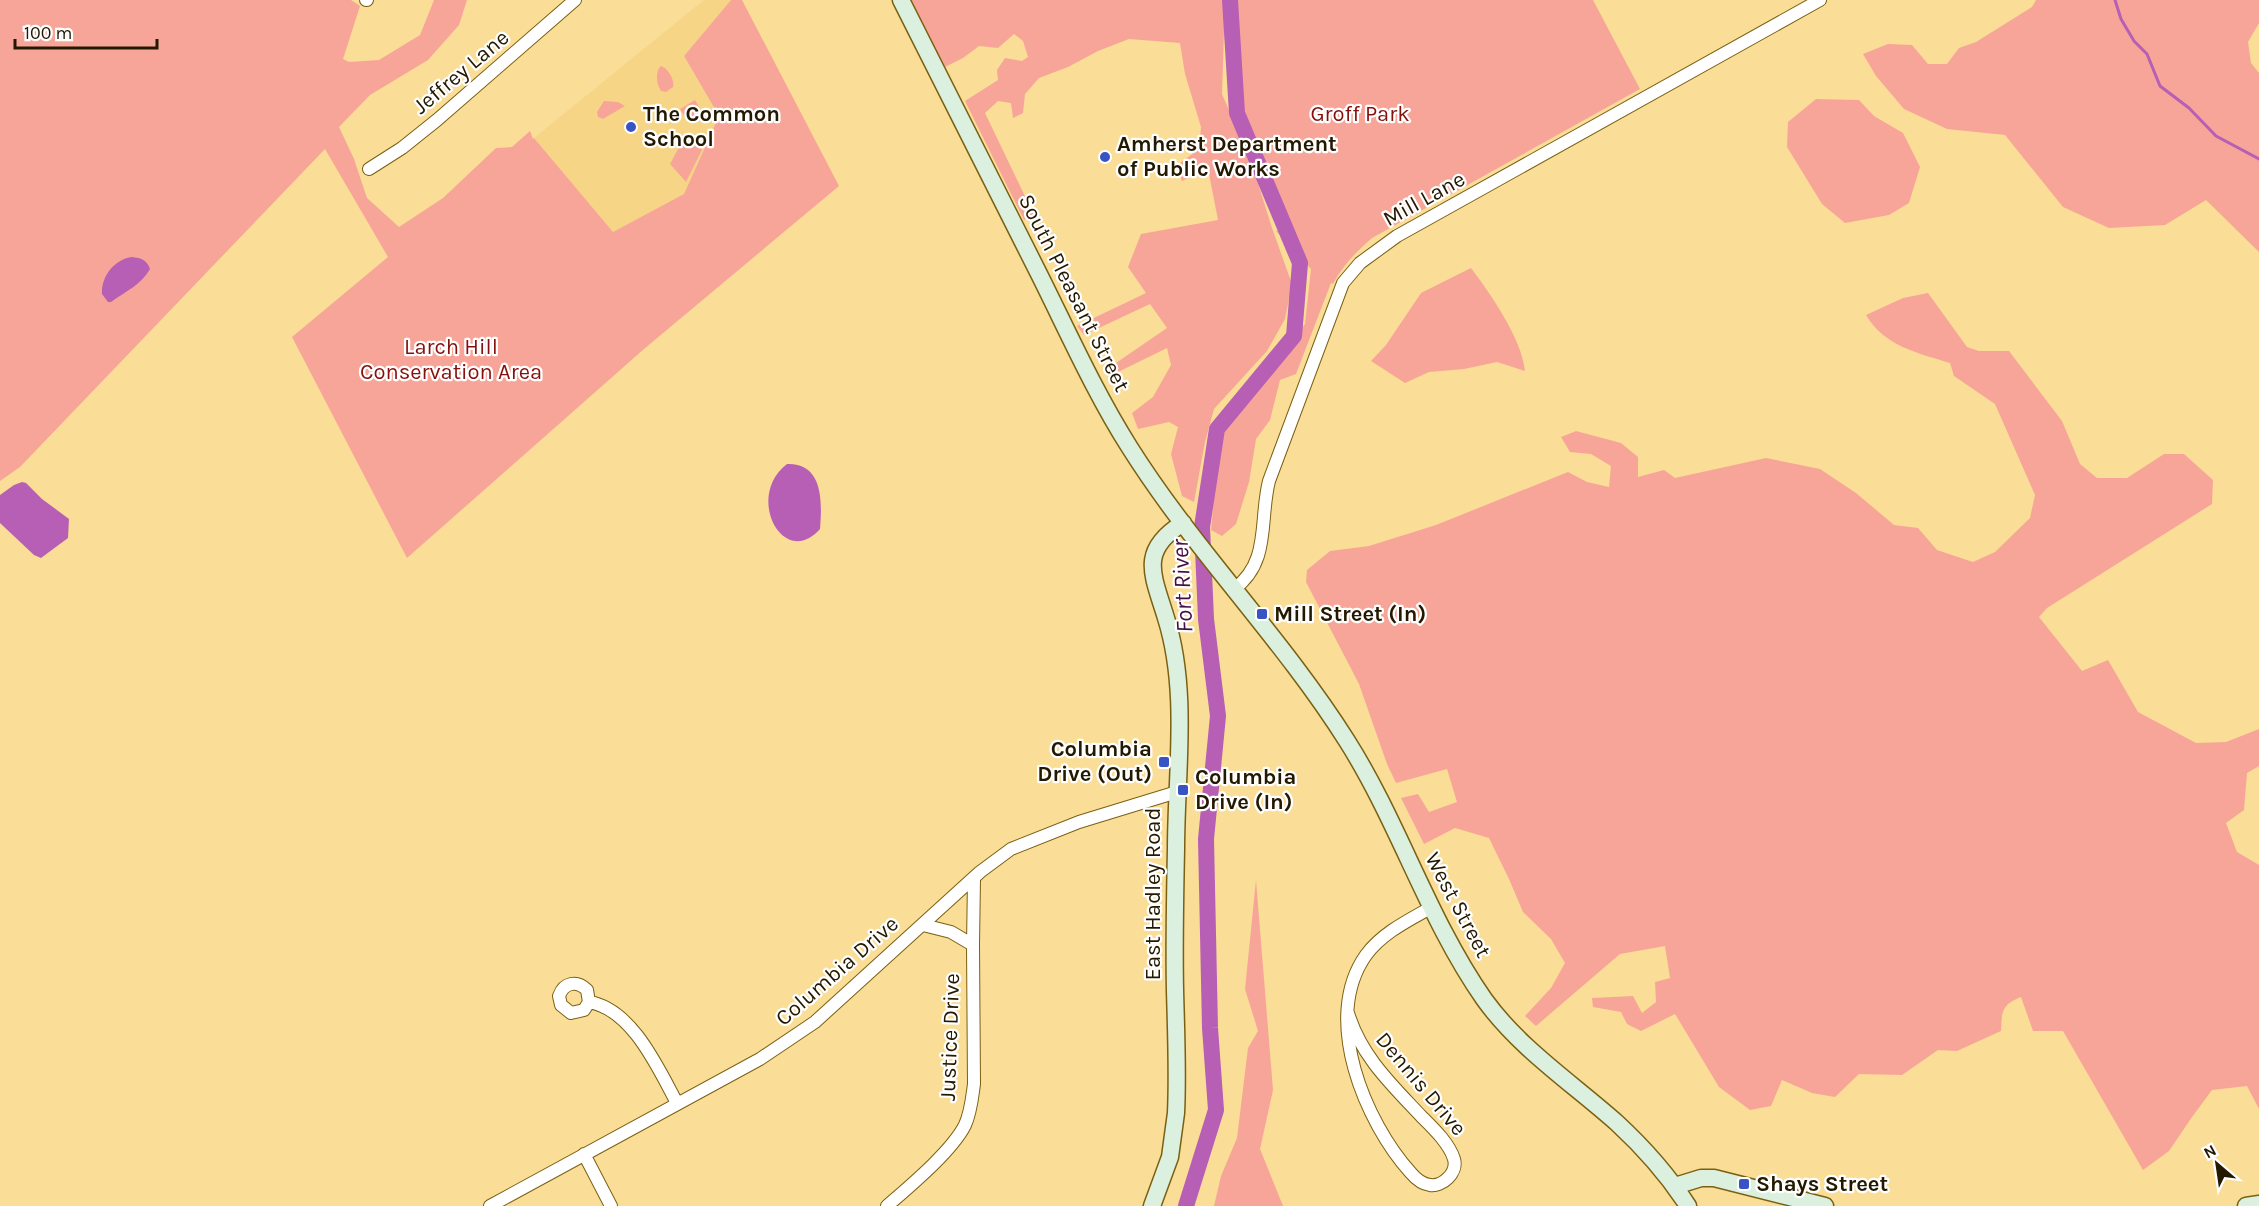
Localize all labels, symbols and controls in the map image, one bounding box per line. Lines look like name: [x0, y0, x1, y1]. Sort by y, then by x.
scale bar: [15, 12, 158, 50]
text: 100 m: [24, 22, 72, 44]
street label: Jeffrey Lane: [408, 24, 514, 120]
place label: The Common School: [643, 101, 780, 152]
park label: Groff Park: [1310, 101, 1410, 127]
marker: The Common School: [624, 120, 638, 134]
place label: Amherst Department of Public Works: [1117, 131, 1337, 182]
marker: Amherst Department of Public Works: [1098, 150, 1112, 164]
street label: Mill Lane: [1378, 166, 1470, 232]
street label: South Pleasant Street: [1013, 190, 1135, 396]
park label: Larch Hill Conservation Area: [360, 334, 542, 385]
water label: Fort River: [1166, 538, 1198, 634]
place label: Mill Street (In): [1274, 601, 1426, 627]
marker: Mill Street (In): [1255, 607, 1269, 621]
place label: Columbia Drive (Out): [1037, 736, 1152, 787]
marker: Columbia Drive (Out): [1157, 755, 1171, 769]
place label: Columbia Drive (In): [1195, 764, 1296, 815]
marker: Columbia Drive (In): [1176, 783, 1190, 797]
street label: East Hadley Road: [1140, 808, 1166, 980]
street label: West Street: [1419, 848, 1497, 962]
street label: Columbia Drive: [770, 911, 904, 1031]
street label: Justice Drive: [935, 973, 965, 1101]
street label: Dennis Drive: [1370, 1027, 1472, 1141]
north arrow: [2187, 1134, 2247, 1194]
text: N: [2200, 1140, 2220, 1162]
place label: Shays Street: [1756, 1171, 1889, 1197]
marker: Shays Street: [1737, 1177, 1751, 1191]

